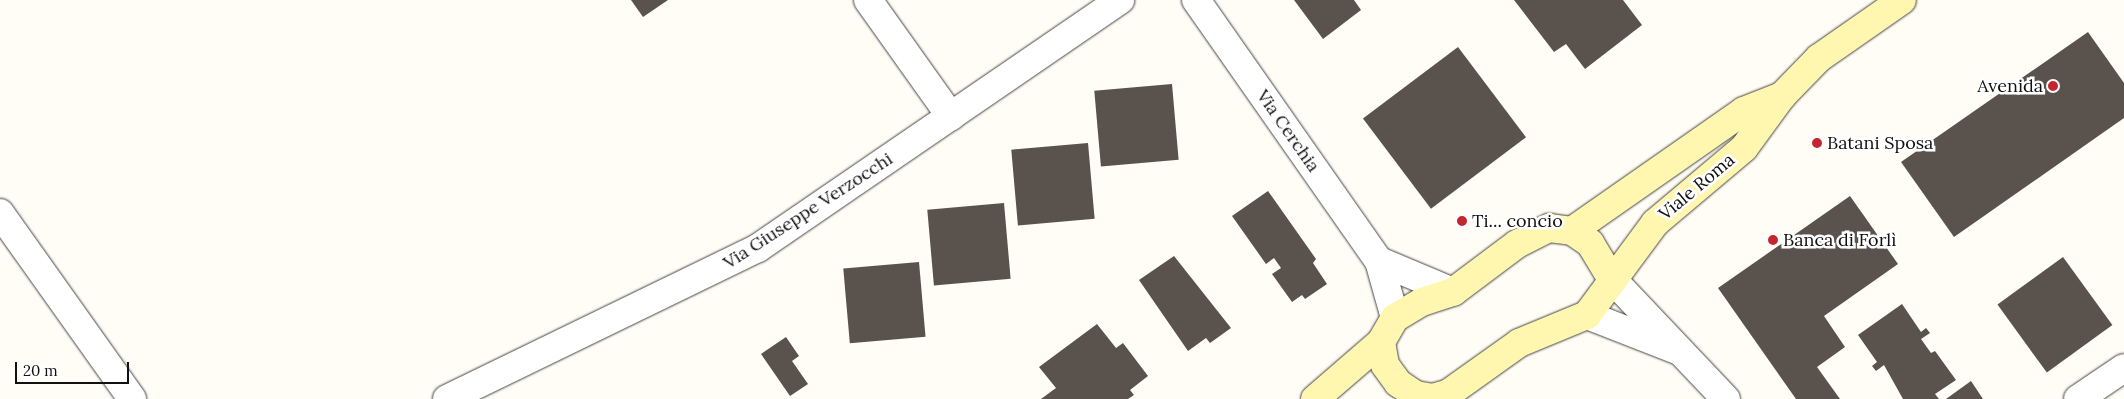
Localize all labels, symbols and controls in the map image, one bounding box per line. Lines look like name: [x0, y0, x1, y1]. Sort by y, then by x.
place label: Avenida: [1977, 75, 2043, 97]
marker: Avenida: [2047, 80, 2059, 92]
street label: Via Cerchia: [1252, 86, 1324, 176]
place label: Batani Sposa: [1827, 132, 1933, 154]
marker: Batani Sposa: [1811, 137, 1823, 149]
street label: Via Giuseppe Verzocchi: [719, 148, 897, 274]
street label: Viale Roma: [1655, 149, 1739, 225]
place label: Ti... concio: [1472, 210, 1563, 232]
marker: Ti... concio: [1456, 215, 1468, 227]
place label: Banca di Forlì: [1783, 229, 1896, 251]
marker: Banca di Forlì: [1767, 234, 1779, 246]
scale bar: [18, 352, 131, 384]
text: 20 m: [23, 361, 58, 380]

